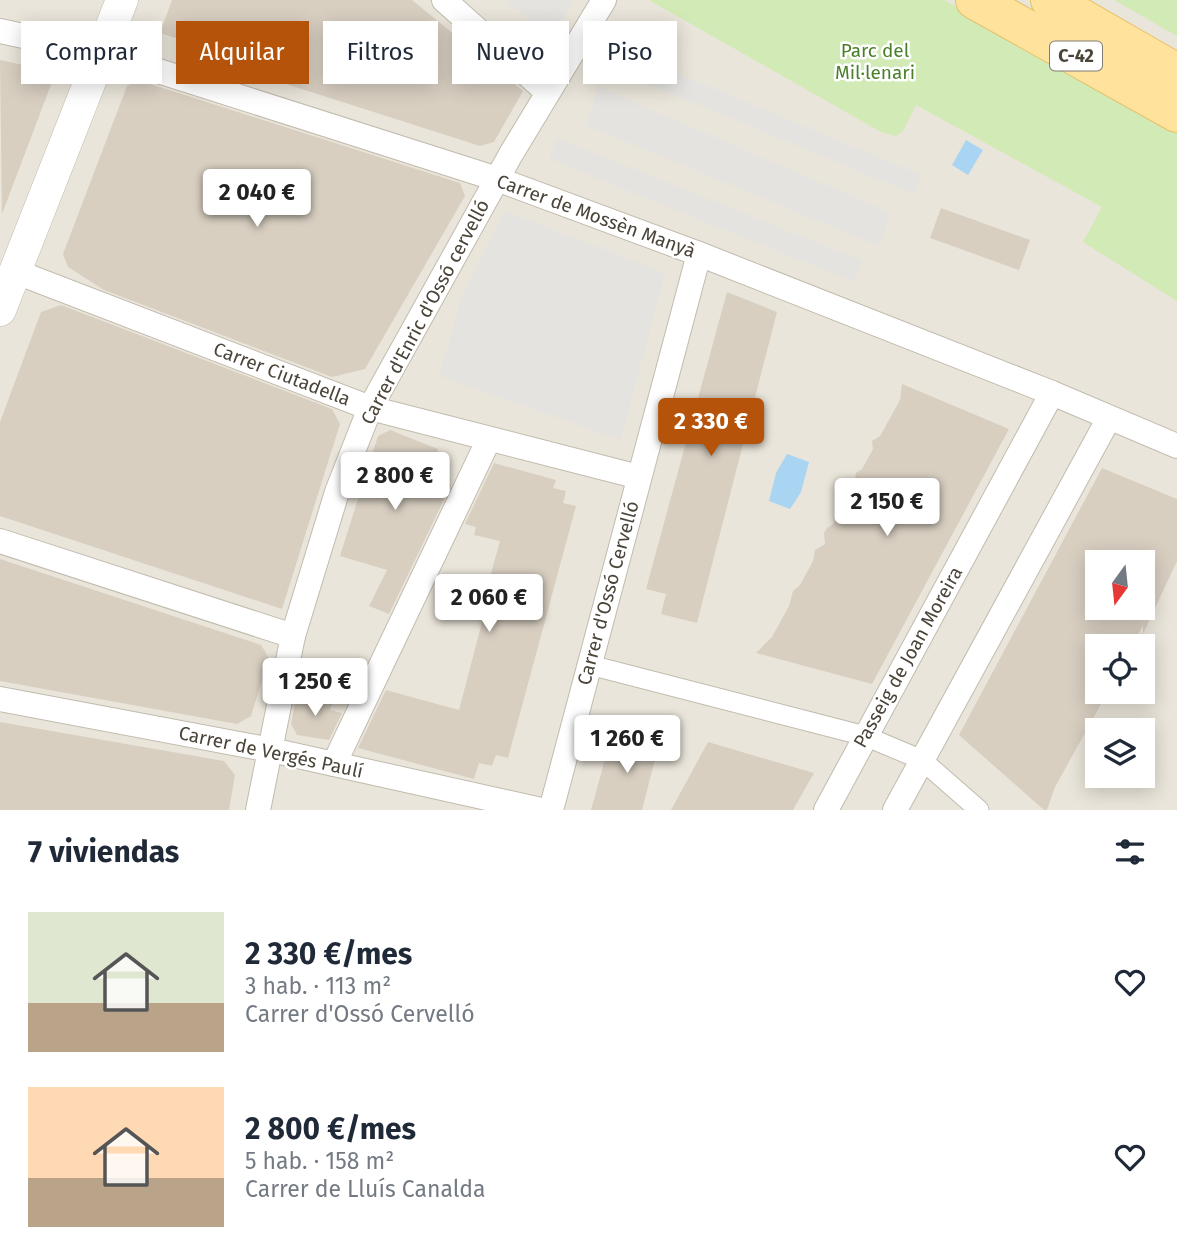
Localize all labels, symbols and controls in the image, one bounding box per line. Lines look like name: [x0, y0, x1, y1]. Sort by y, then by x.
chip: Comprar: [21, 21, 162, 84]
chip: Alquilar: [176, 21, 309, 84]
chip: Filtros: [323, 21, 438, 84]
chip: Nuevo: [452, 21, 569, 84]
chip: Piso: [583, 21, 677, 84]
park label: Parc del Mil·lenari: [835, 39, 915, 84]
road number: C-42: [1050, 42, 1102, 70]
street label: Carrer de Mossèn Manyà: [493, 169, 699, 263]
pin: 2 040 €: [192, 170, 322, 229]
text: 2 040 €: [219, 178, 295, 206]
street label: Carrer d'Enric d'Ossó cervelló: [356, 196, 494, 428]
street label: Carrer Ciutadella: [210, 337, 354, 411]
pin: 2 330 €: [646, 398, 776, 458]
text: 2 330 €: [674, 407, 748, 435]
pin: 2 800 €: [330, 452, 460, 512]
text: 2 800 €: [357, 461, 433, 489]
pin: 2 150 €: [822, 478, 952, 538]
text: 2 150 €: [851, 487, 923, 515]
street label: Carrer d'Ossó Cervelló: [572, 498, 644, 688]
north arrow: [1085, 550, 1155, 620]
map controls: [1085, 550, 1155, 788]
street label: Passeig de Joan Moreira: [849, 562, 967, 752]
pin: 2 060 €: [424, 574, 554, 634]
text: 2 060 €: [451, 583, 527, 611]
button: locate: [1085, 634, 1155, 704]
pin: 1 250 €: [250, 658, 380, 718]
text: 1 250 €: [279, 667, 351, 695]
pin: 1 260 €: [562, 716, 692, 775]
button: layers: [1085, 718, 1155, 788]
street label: Carrer de Vergés Paulí: [177, 721, 365, 783]
text: 1 260 €: [590, 724, 664, 752]
icon: filters: [1111, 833, 1149, 871]
text: 7 viviendas: [28, 834, 179, 870]
text: 2 330 €/mes: [245, 936, 412, 972]
icon: home: [84, 940, 168, 1024]
icon: heart: [1111, 963, 1149, 1001]
text: 3 hab. · 113 m²: [245, 972, 391, 1000]
text: Carrer d'Ossó Cervelló: [245, 1000, 475, 1028]
text: 2 800 €/mes: [245, 1111, 416, 1147]
icon: home: [84, 1115, 168, 1199]
icon: heart: [1111, 1138, 1149, 1176]
text: 5 hab. · 158 m²: [245, 1147, 394, 1175]
text: Carrer de Lluís Canalda: [245, 1175, 486, 1203]

